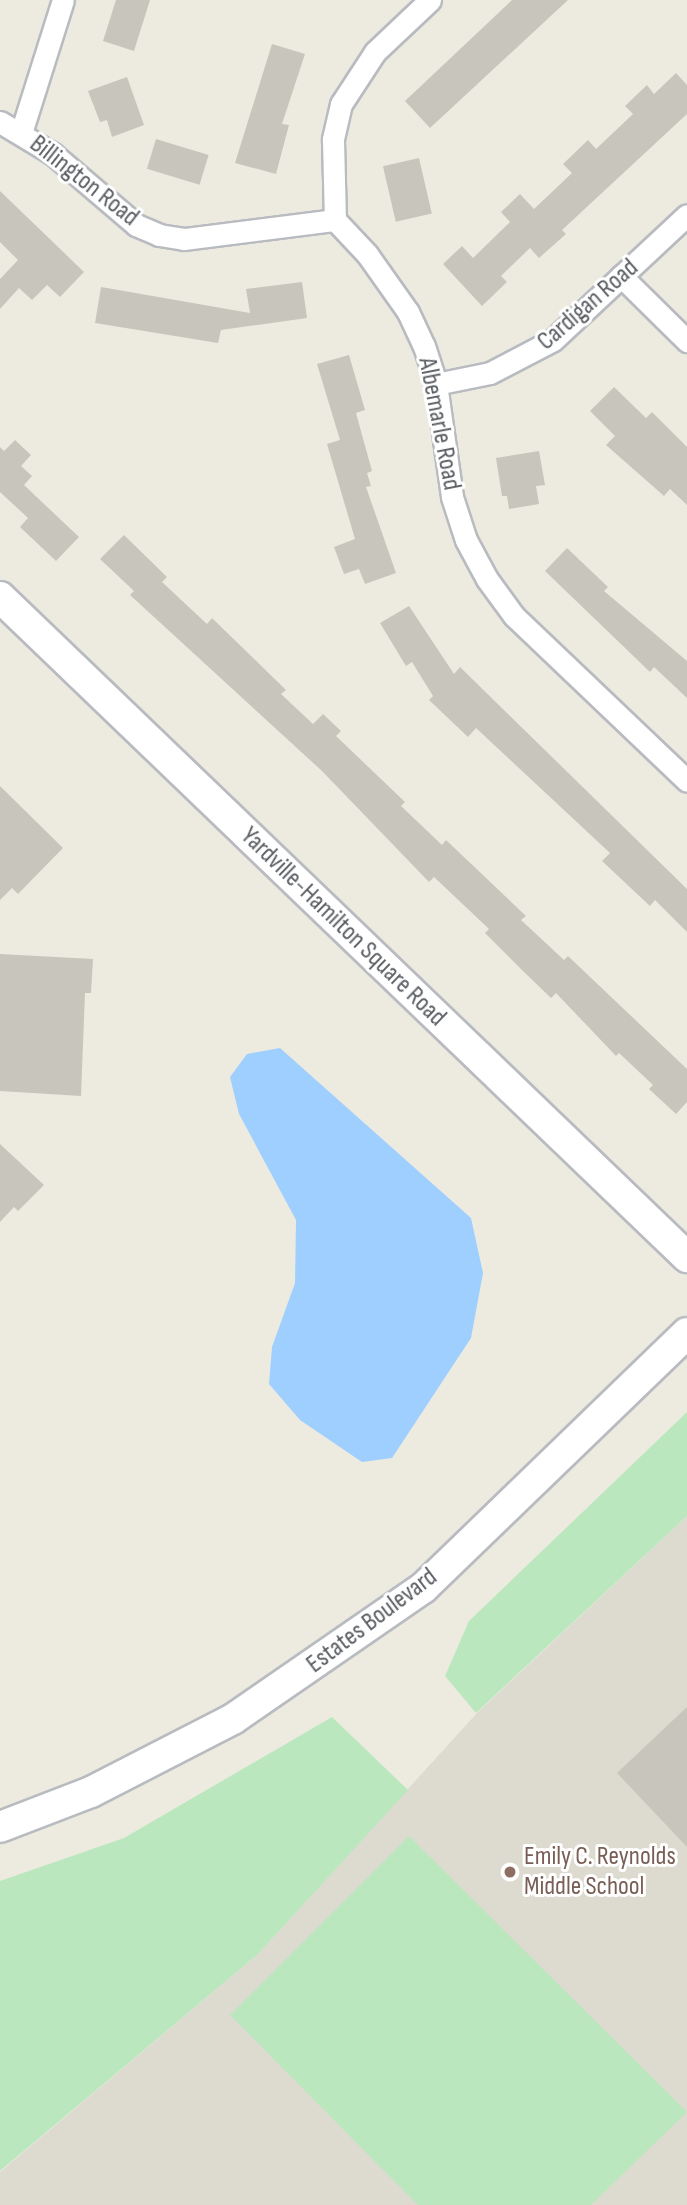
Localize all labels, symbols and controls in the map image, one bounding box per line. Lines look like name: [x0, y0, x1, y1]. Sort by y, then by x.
street label: Billington Road: [23, 129, 145, 233]
street label: Cardigan Road: [531, 253, 645, 357]
street label: Albemarle Road: [411, 355, 467, 493]
street label: Yardville-Hamilton Square Road: [234, 821, 452, 1033]
street label: Estates Boulevard: [301, 1562, 443, 1680]
place label: Emily C. Reynolds Middle School: [524, 1841, 676, 1902]
marker: Emily C. Reynolds Middle School: [502, 1864, 518, 1880]

